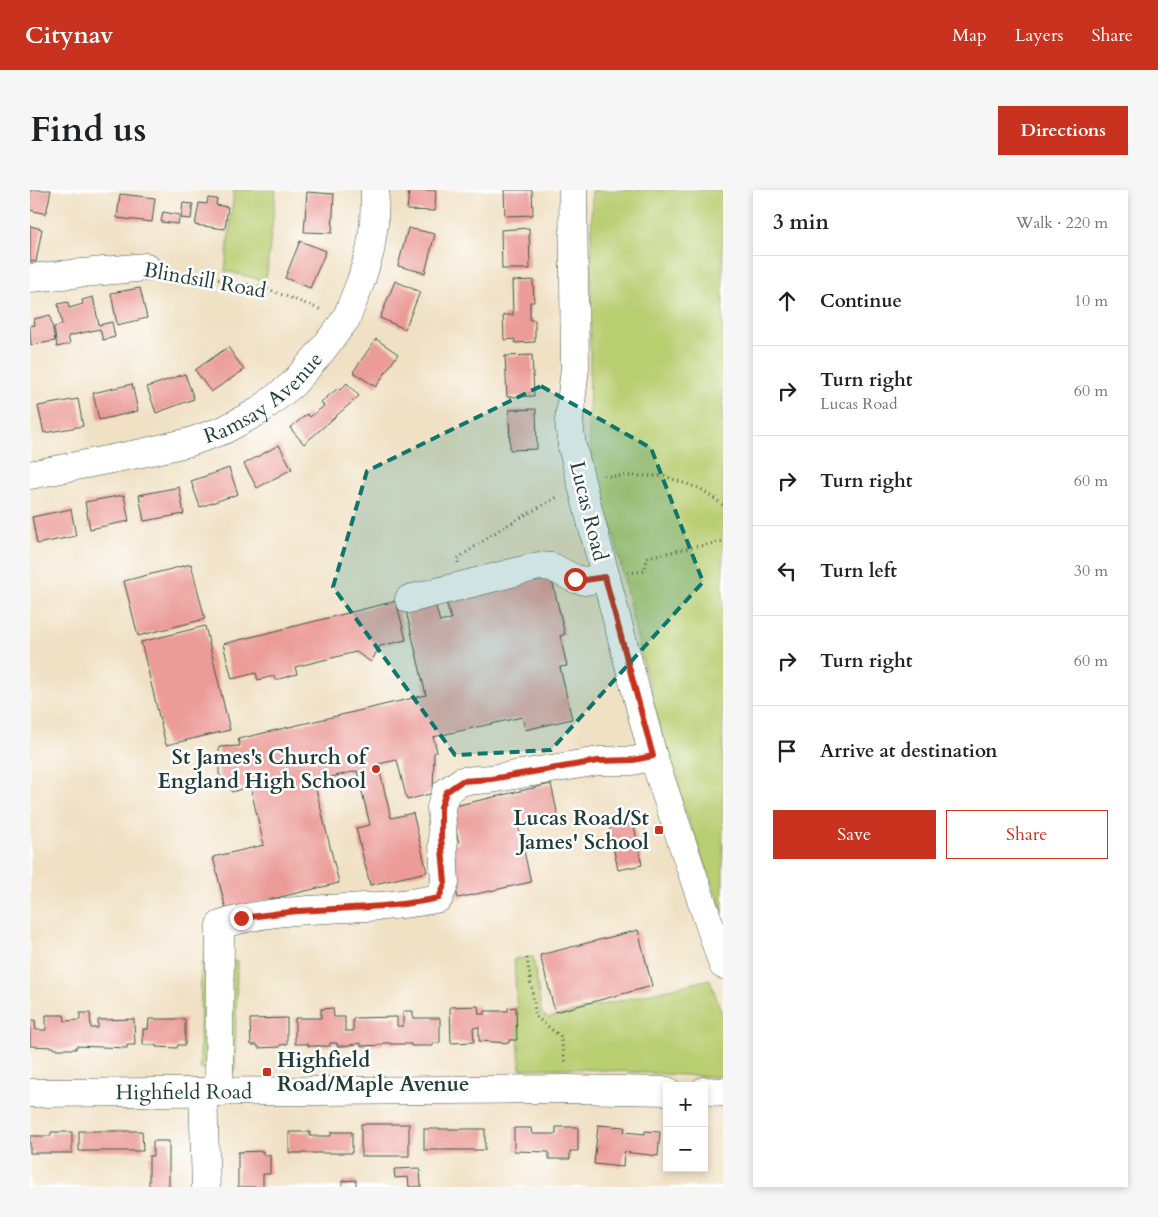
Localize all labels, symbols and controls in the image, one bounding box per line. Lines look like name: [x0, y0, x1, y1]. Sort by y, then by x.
text: Citynav: [25, 19, 113, 52]
text: Map: [952, 23, 987, 48]
text: Layers: [1015, 23, 1064, 48]
text: Share: [1092, 23, 1133, 48]
text: Find us: [30, 106, 146, 154]
button: Directions: [998, 106, 1128, 155]
text: 3 min: [773, 208, 829, 237]
text: Walk · 220 m: [1016, 212, 1108, 234]
street label: Blindsill Road: [141, 255, 269, 306]
icon: ahead: [773, 287, 801, 315]
text: Continue: [820, 288, 902, 314]
text: 10 m: [1074, 290, 1108, 312]
street label: Ramsay Avenue: [200, 346, 330, 451]
text: Turn right: [820, 367, 912, 393]
icon: right: [773, 377, 801, 405]
text: 60 m: [1074, 380, 1108, 402]
text: Lucas Road: [820, 393, 897, 415]
street label: Lucas Road: [562, 458, 615, 564]
icon: right: [773, 467, 801, 495]
text: Turn right: [820, 468, 912, 494]
text: 60 m: [1074, 470, 1108, 492]
icon: left: [773, 557, 801, 585]
text: Turn left: [820, 558, 897, 584]
text: 30 m: [1074, 560, 1108, 582]
route start: [564, 568, 587, 591]
icon: right: [773, 647, 801, 675]
text: Turn right: [820, 648, 912, 674]
text: 60 m: [1074, 650, 1108, 672]
icon: arrive: [773, 737, 801, 765]
text: Arrive at destination: [820, 738, 997, 764]
place label: St James's Church of England High School: [157, 743, 370, 796]
marker: St James's Church of England High School: [370, 763, 382, 775]
place label: Lucas Road/St James' School: [513, 804, 650, 857]
button: Save: [773, 810, 936, 859]
button: Share: [946, 810, 1108, 859]
marker: Lucas Road/St James' School: [653, 824, 665, 836]
route end: [230, 907, 253, 930]
place label: Highfield Road/Maple Avenue: [277, 1046, 470, 1099]
marker: Highfield Road/Maple Avenue: [261, 1066, 273, 1078]
street label: Highfield Road: [116, 1077, 252, 1107]
map controls: [663, 1082, 708, 1172]
button: +: [663, 1082, 708, 1127]
button: −: [663, 1127, 708, 1172]

